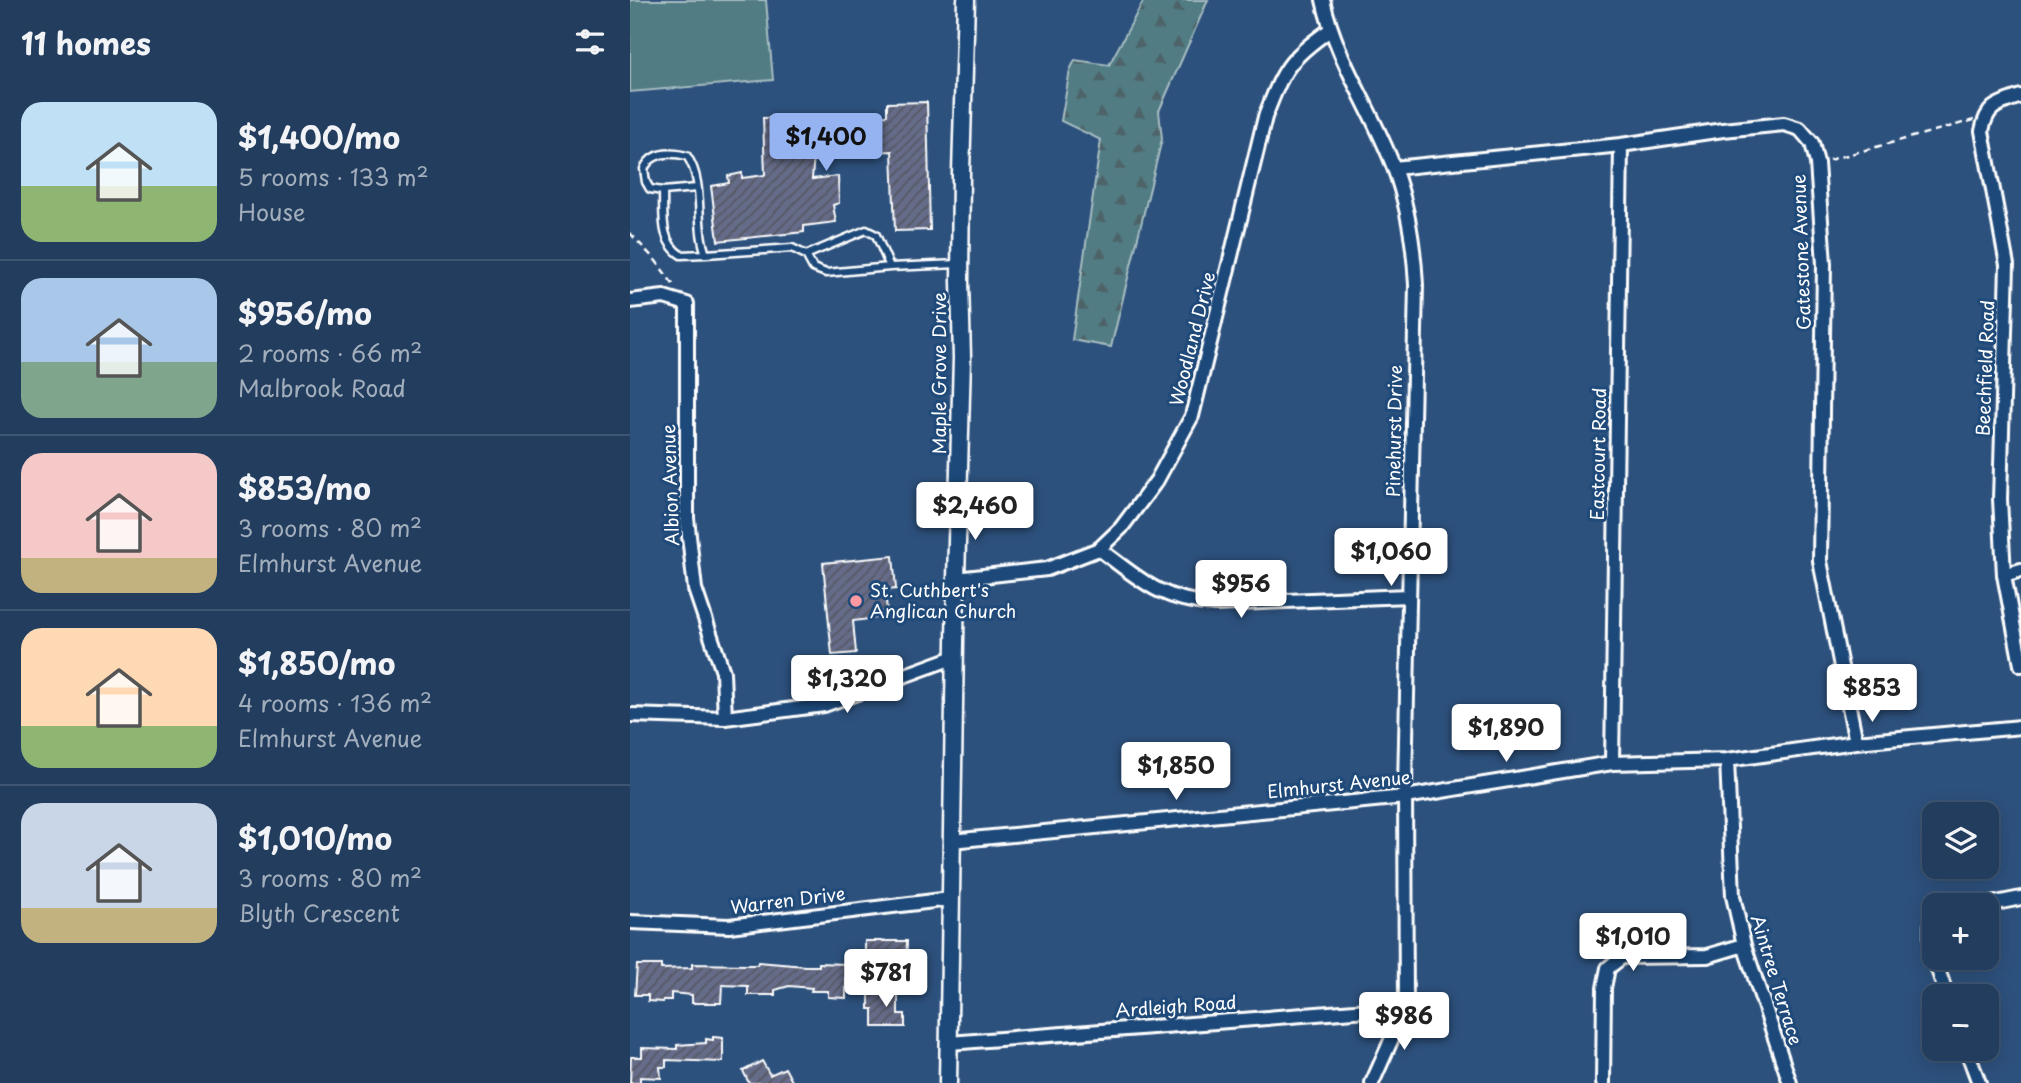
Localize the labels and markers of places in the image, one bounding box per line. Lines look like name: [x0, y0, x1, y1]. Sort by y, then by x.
pin: $1,400: [769, 114, 883, 173]
pin: $2,460: [918, 482, 1032, 542]
pin: $1,060: [1334, 528, 1448, 588]
pin: $956: [1200, 560, 1282, 620]
place label: St. Cuthbert's Anglican Church: [870, 576, 1016, 624]
marker: St. Cuthbert's Anglican Church: [848, 593, 864, 609]
pin: $1,320: [790, 656, 904, 715]
pin: $853: [1831, 664, 1913, 724]
pin: $1,890: [1449, 704, 1563, 764]
pin: $1,850: [1119, 742, 1233, 802]
pin: $1,010: [1576, 914, 1690, 973]
pin: $781: [845, 950, 927, 1009]
pin: $986: [1363, 992, 1445, 1052]

